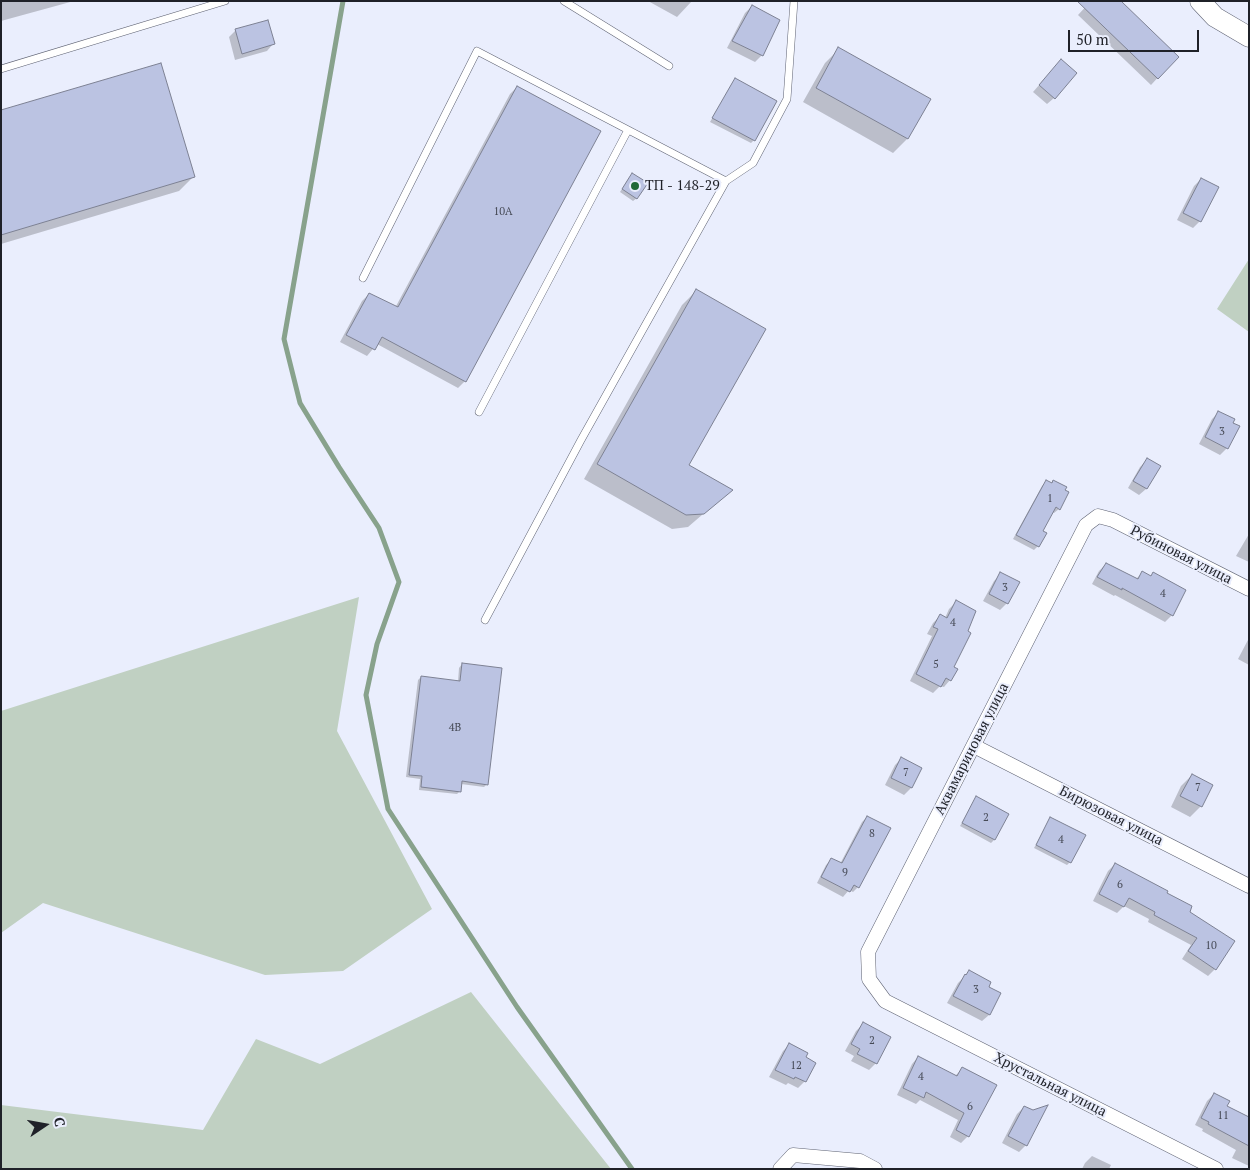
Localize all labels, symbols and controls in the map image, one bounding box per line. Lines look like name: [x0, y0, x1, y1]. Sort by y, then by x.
scale bar: [1070, 20, 1201, 52]
text: 50 m: [1076, 29, 1109, 49]
place label: ТП - 148-29: [645, 178, 720, 194]
marker: ТП - 148-29: [629, 180, 641, 192]
house number: 10А: [493, 205, 513, 219]
house number: 3: [1219, 425, 1225, 439]
house number: 1: [1047, 492, 1053, 506]
street label: Рубиновая улица: [1127, 522, 1235, 588]
house number: 3: [1002, 581, 1008, 595]
house number: 4: [1160, 587, 1166, 601]
house number: 4: [950, 616, 956, 630]
house number: 5: [933, 658, 939, 672]
street label: Аквамариновая улица: [931, 680, 1013, 818]
house number: 4В: [449, 721, 461, 735]
house number: 7: [903, 766, 909, 780]
house number: 7: [1195, 781, 1201, 795]
street label: Бирюзовая улица: [1056, 783, 1166, 849]
house number: 2: [983, 811, 989, 825]
house number: 8: [869, 827, 875, 841]
house number: 4: [1058, 833, 1064, 847]
house number: 9: [842, 866, 848, 880]
house number: 6: [1117, 878, 1123, 892]
house number: 10: [1205, 939, 1217, 953]
house number: 3: [973, 983, 979, 997]
house number: 2: [869, 1034, 875, 1048]
street label: Хрустальная улица: [991, 1049, 1109, 1121]
house number: 12: [790, 1059, 802, 1073]
house number: 4: [918, 1070, 924, 1084]
north arrow: [20, 1100, 70, 1150]
house number: 6: [967, 1100, 973, 1114]
house number: 11: [1217, 1109, 1229, 1123]
text: С: [50, 1115, 70, 1128]

